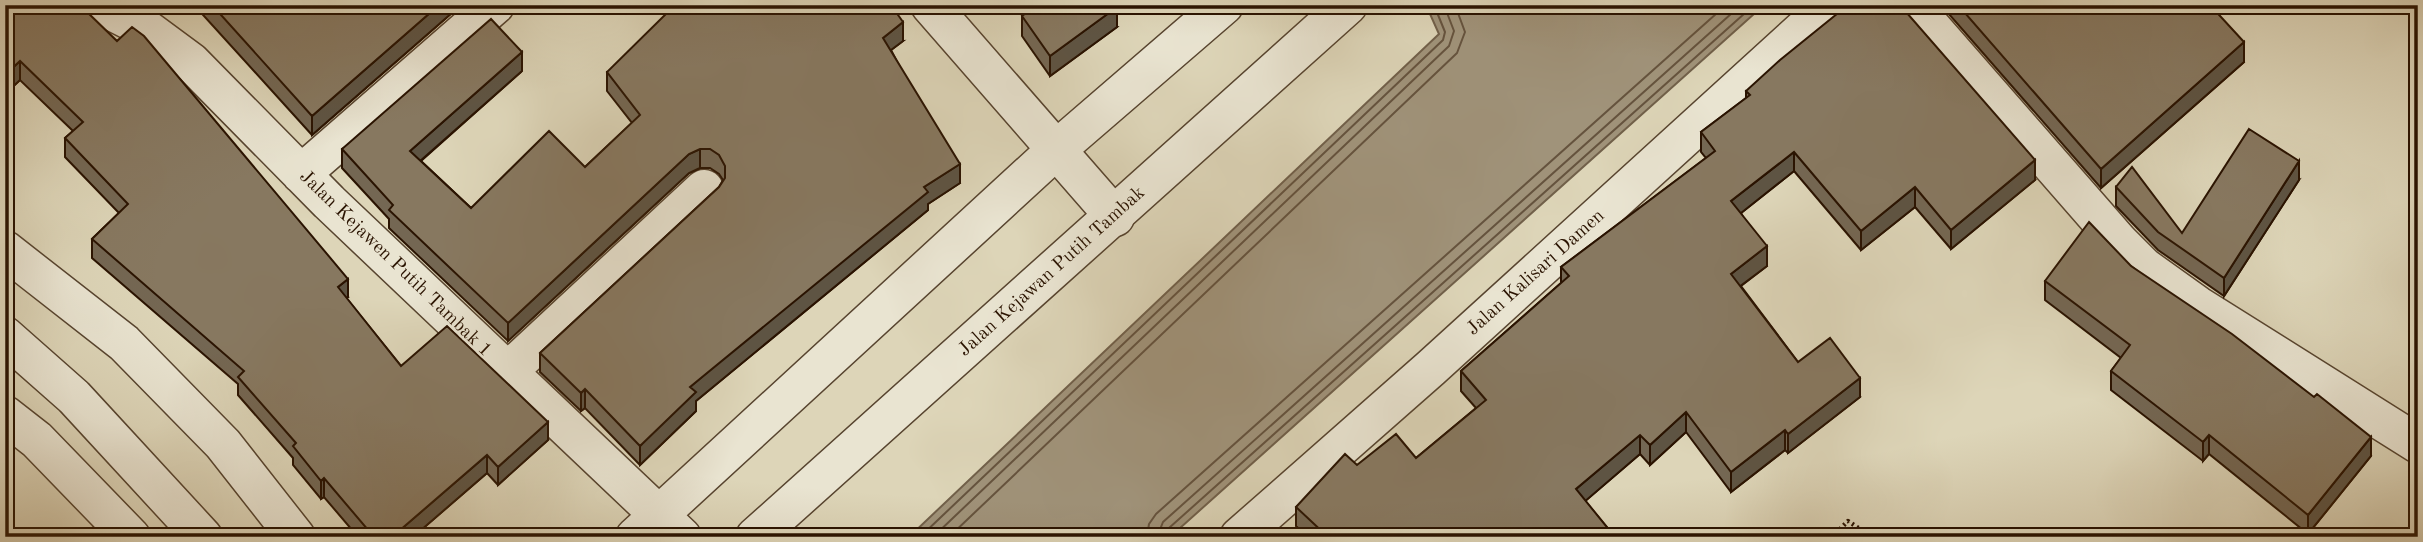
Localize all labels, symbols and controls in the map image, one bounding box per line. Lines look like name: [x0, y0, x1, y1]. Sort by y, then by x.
street label: Jalan Kejawen Putih Tambak 1: [295, 167, 495, 361]
street label: Jalan Kejawan Putih Tambak: [955, 183, 1149, 361]
street label: Jalan Kalisari Damen: [1464, 206, 1608, 340]

